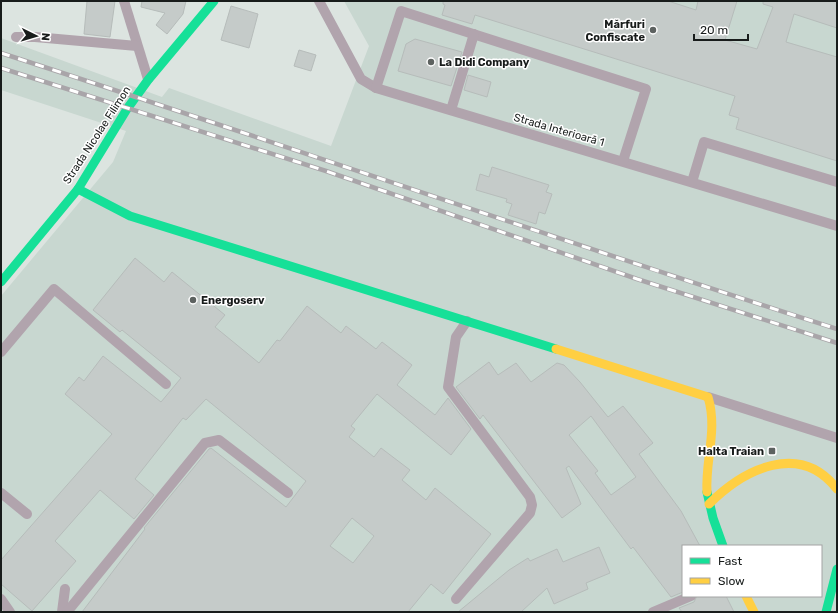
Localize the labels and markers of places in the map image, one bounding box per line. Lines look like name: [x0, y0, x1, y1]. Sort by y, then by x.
place label: Mărfuri Confiscate: [585, 18, 645, 44]
marker: Mărfuri Confiscate: [648, 25, 658, 35]
place label: La Didi Company: [439, 56, 530, 69]
marker: La Didi Company: [426, 57, 436, 67]
place label: Energoserv: [201, 294, 265, 307]
marker: Energoserv: [188, 295, 198, 305]
place label: Halta Traian: [698, 445, 764, 458]
marker: Halta Traian: [767, 446, 777, 456]

